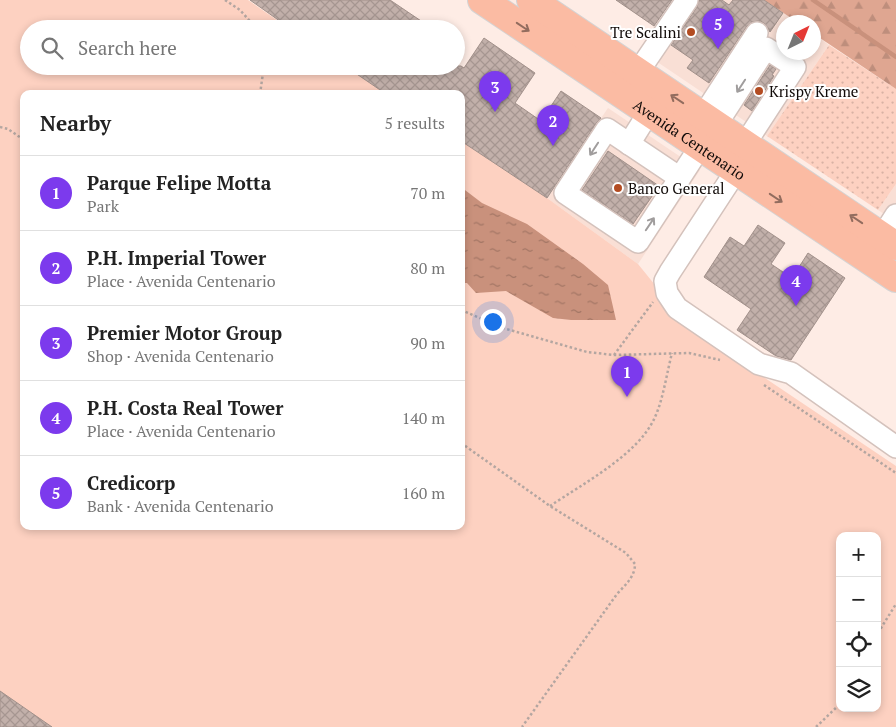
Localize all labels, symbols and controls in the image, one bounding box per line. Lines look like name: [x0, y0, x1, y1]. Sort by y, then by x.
pin: 5: [702, 8, 734, 49]
north arrow: [776, 15, 821, 60]
search box: [20, 20, 465, 75]
one-way arrow: [516, 22, 530, 32]
place label: Tre Scalini: [610, 22, 681, 42]
marker: Tre Scalini: [685, 26, 697, 38]
icon: search: [38, 34, 66, 62]
text: Search here: [78, 35, 177, 60]
pin: 3: [479, 71, 511, 112]
one-way arrow: [736, 79, 746, 93]
place label: Krispy Kreme: [769, 81, 858, 101]
marker: Krispy Kreme: [753, 85, 765, 97]
one-way arrow: [671, 94, 685, 104]
street label: Avenida Centenario: [630, 95, 750, 184]
pin: 2: [537, 105, 569, 146]
text: Nearby: [40, 109, 111, 137]
text: 5 results: [385, 112, 445, 134]
one-way arrow: [589, 141, 599, 155]
text: Parque Felipe Motta: [87, 170, 271, 195]
place label: Banco General: [628, 178, 725, 198]
text: 1: [51, 182, 61, 204]
text: 70 m: [410, 182, 445, 204]
marker: Banco General: [612, 182, 624, 194]
one-way arrow: [769, 193, 783, 203]
text: Park: [87, 195, 119, 217]
one-way arrow: [849, 214, 863, 224]
one-way arrow: [645, 217, 655, 231]
text: P.H. Imperial Tower: [87, 245, 266, 270]
text: 2: [51, 257, 61, 279]
text: 80 m: [410, 257, 445, 279]
pin: 4: [780, 265, 812, 306]
text: Place · Avenida Centenario: [87, 270, 276, 292]
your location: [480, 309, 506, 335]
text: Premier Motor Group: [87, 320, 282, 345]
text: 3: [51, 332, 61, 354]
text: 90 m: [410, 332, 445, 354]
text: Shop · Avenida Centenario: [87, 345, 274, 367]
pin: 1: [611, 356, 643, 397]
text: P.H. Costa Real Tower: [87, 395, 283, 420]
text: 4: [51, 407, 61, 429]
text: 140 m: [402, 407, 445, 429]
text: Place · Avenida Centenario: [87, 420, 276, 442]
text: Credicorp: [87, 470, 175, 495]
text: 5: [51, 482, 61, 504]
text: 160 m: [402, 482, 445, 504]
text: Bank · Avenida Centenario: [87, 495, 274, 517]
map controls: [836, 532, 881, 712]
button: +: [836, 532, 881, 577]
button: −: [836, 577, 881, 622]
button: locate: [836, 622, 881, 667]
button: layers: [836, 667, 881, 712]

